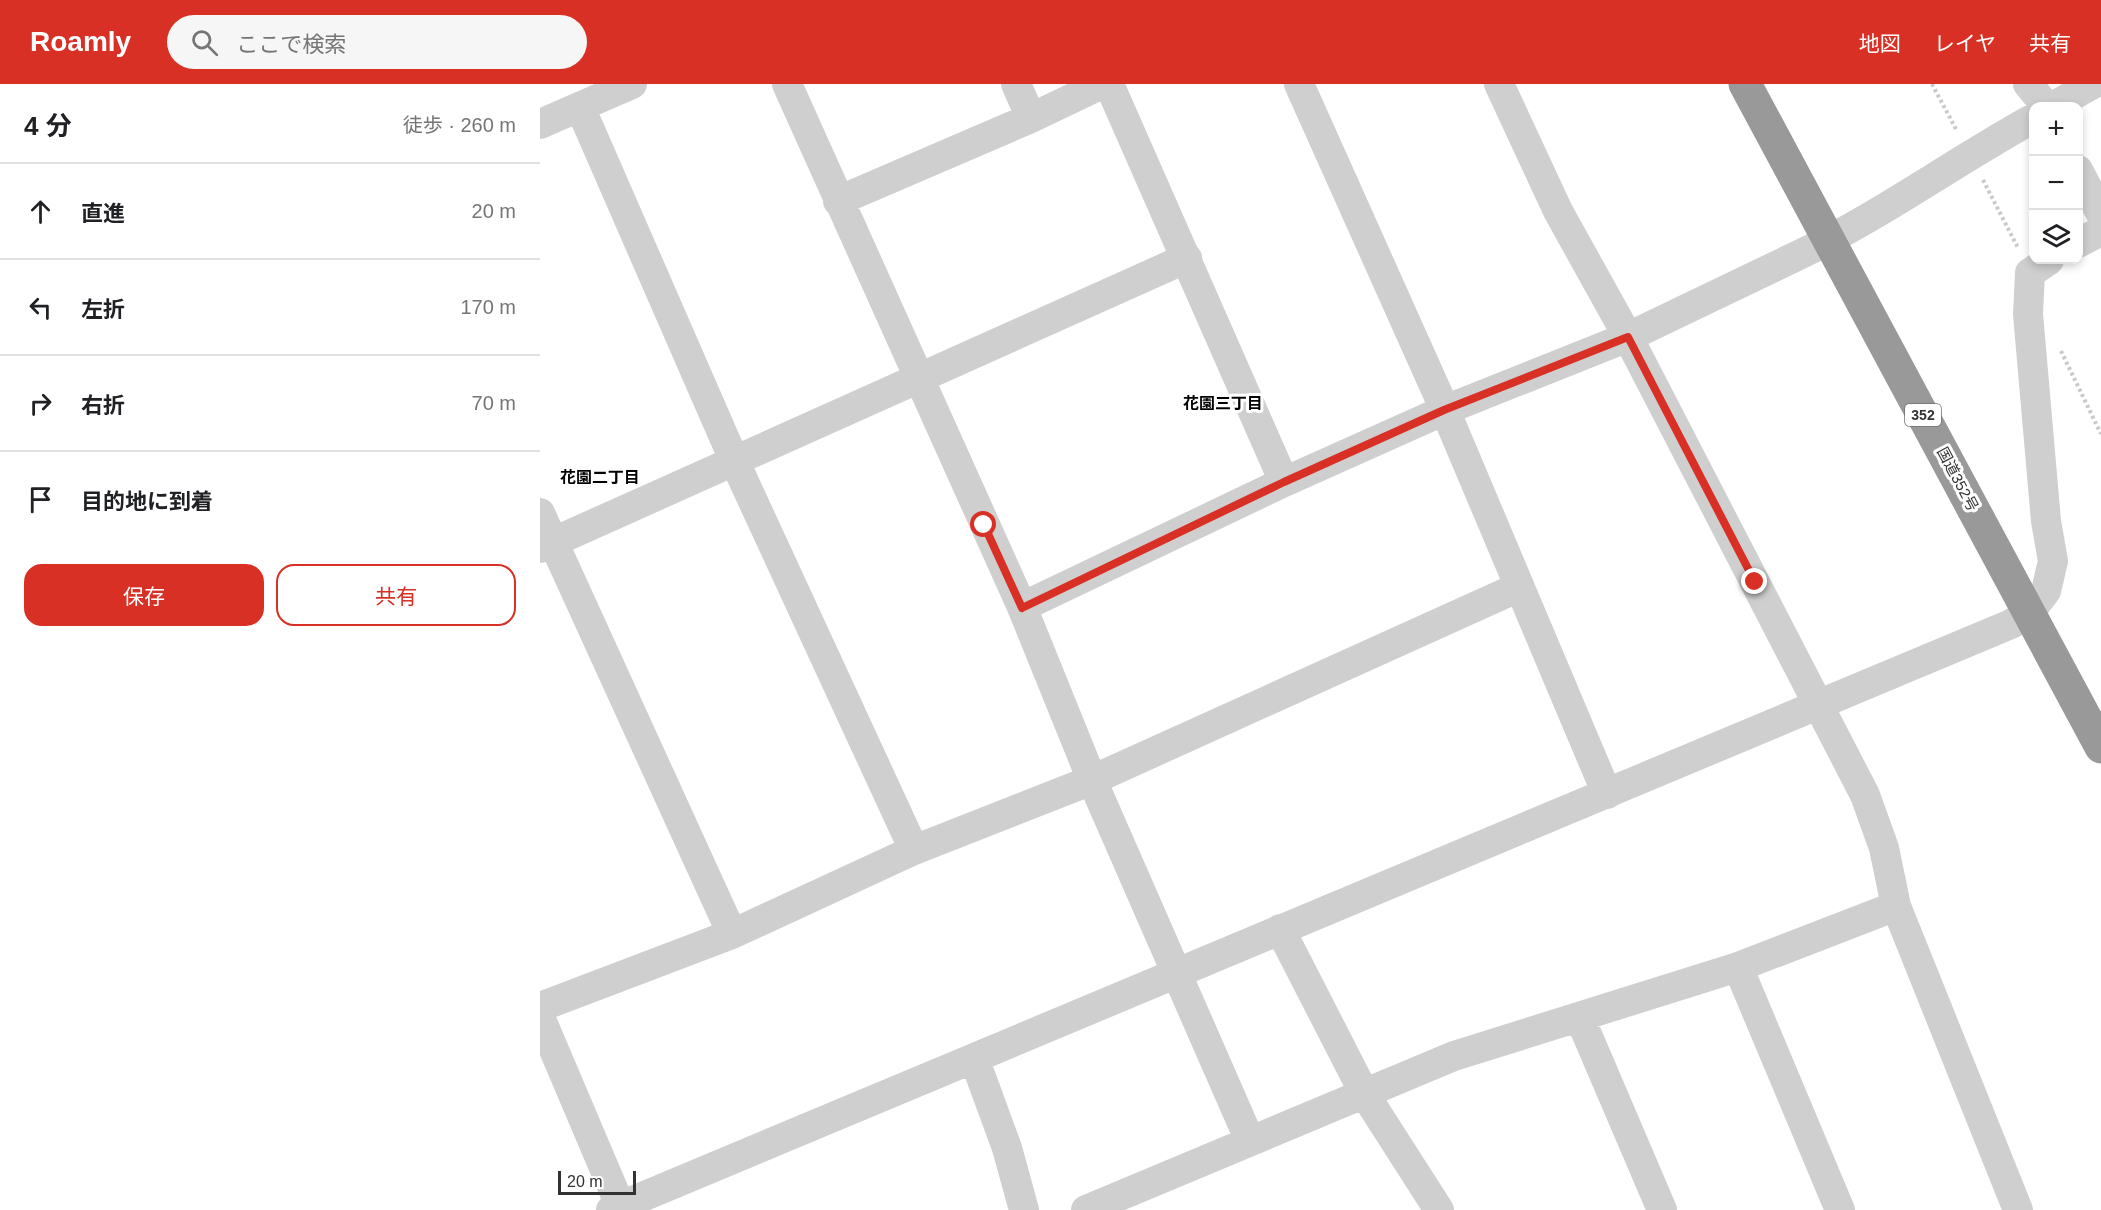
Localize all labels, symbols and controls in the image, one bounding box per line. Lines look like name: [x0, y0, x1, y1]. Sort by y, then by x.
search box: [167, 15, 587, 69]
text: Roamly: [30, 26, 131, 57]
icon: search: [188, 26, 221, 59]
text: ここで検索: [236, 32, 346, 57]
text: 地図: [1859, 32, 1901, 55]
text: レイヤ: [1934, 32, 1996, 55]
text: 共有: [2029, 32, 2071, 55]
map controls: [2029, 102, 2083, 264]
button: +: [2029, 102, 2083, 156]
text: 4 分: [24, 111, 72, 141]
text: 徒歩 · 260 m: [403, 114, 516, 136]
button: −: [2029, 156, 2083, 210]
icon: ahead: [24, 195, 57, 228]
text: 20 m: [472, 200, 516, 222]
text: 直進: [81, 201, 125, 226]
button: layers: [2029, 210, 2083, 264]
icon: left: [24, 291, 57, 324]
text: 170 m: [460, 296, 516, 318]
text: 左折: [81, 297, 125, 322]
icon: right: [24, 387, 57, 420]
text: 70 m: [472, 392, 516, 414]
text: 右折: [81, 393, 125, 418]
district label: 花園三丁目: [1183, 395, 1263, 412]
road number: 352: [1905, 404, 1941, 426]
street label: 国道352号: [1934, 444, 1982, 514]
district label: 花園二丁目: [560, 469, 640, 486]
icon: arrive: [24, 483, 57, 516]
text: 目的地に到着: [81, 489, 213, 514]
route start: [970, 511, 996, 537]
button: 保存: [24, 564, 264, 626]
button: 共有: [276, 564, 516, 626]
route end: [1741, 568, 1767, 594]
scale bar: [558, 1168, 636, 1196]
text: 20 m: [567, 1173, 603, 1190]

